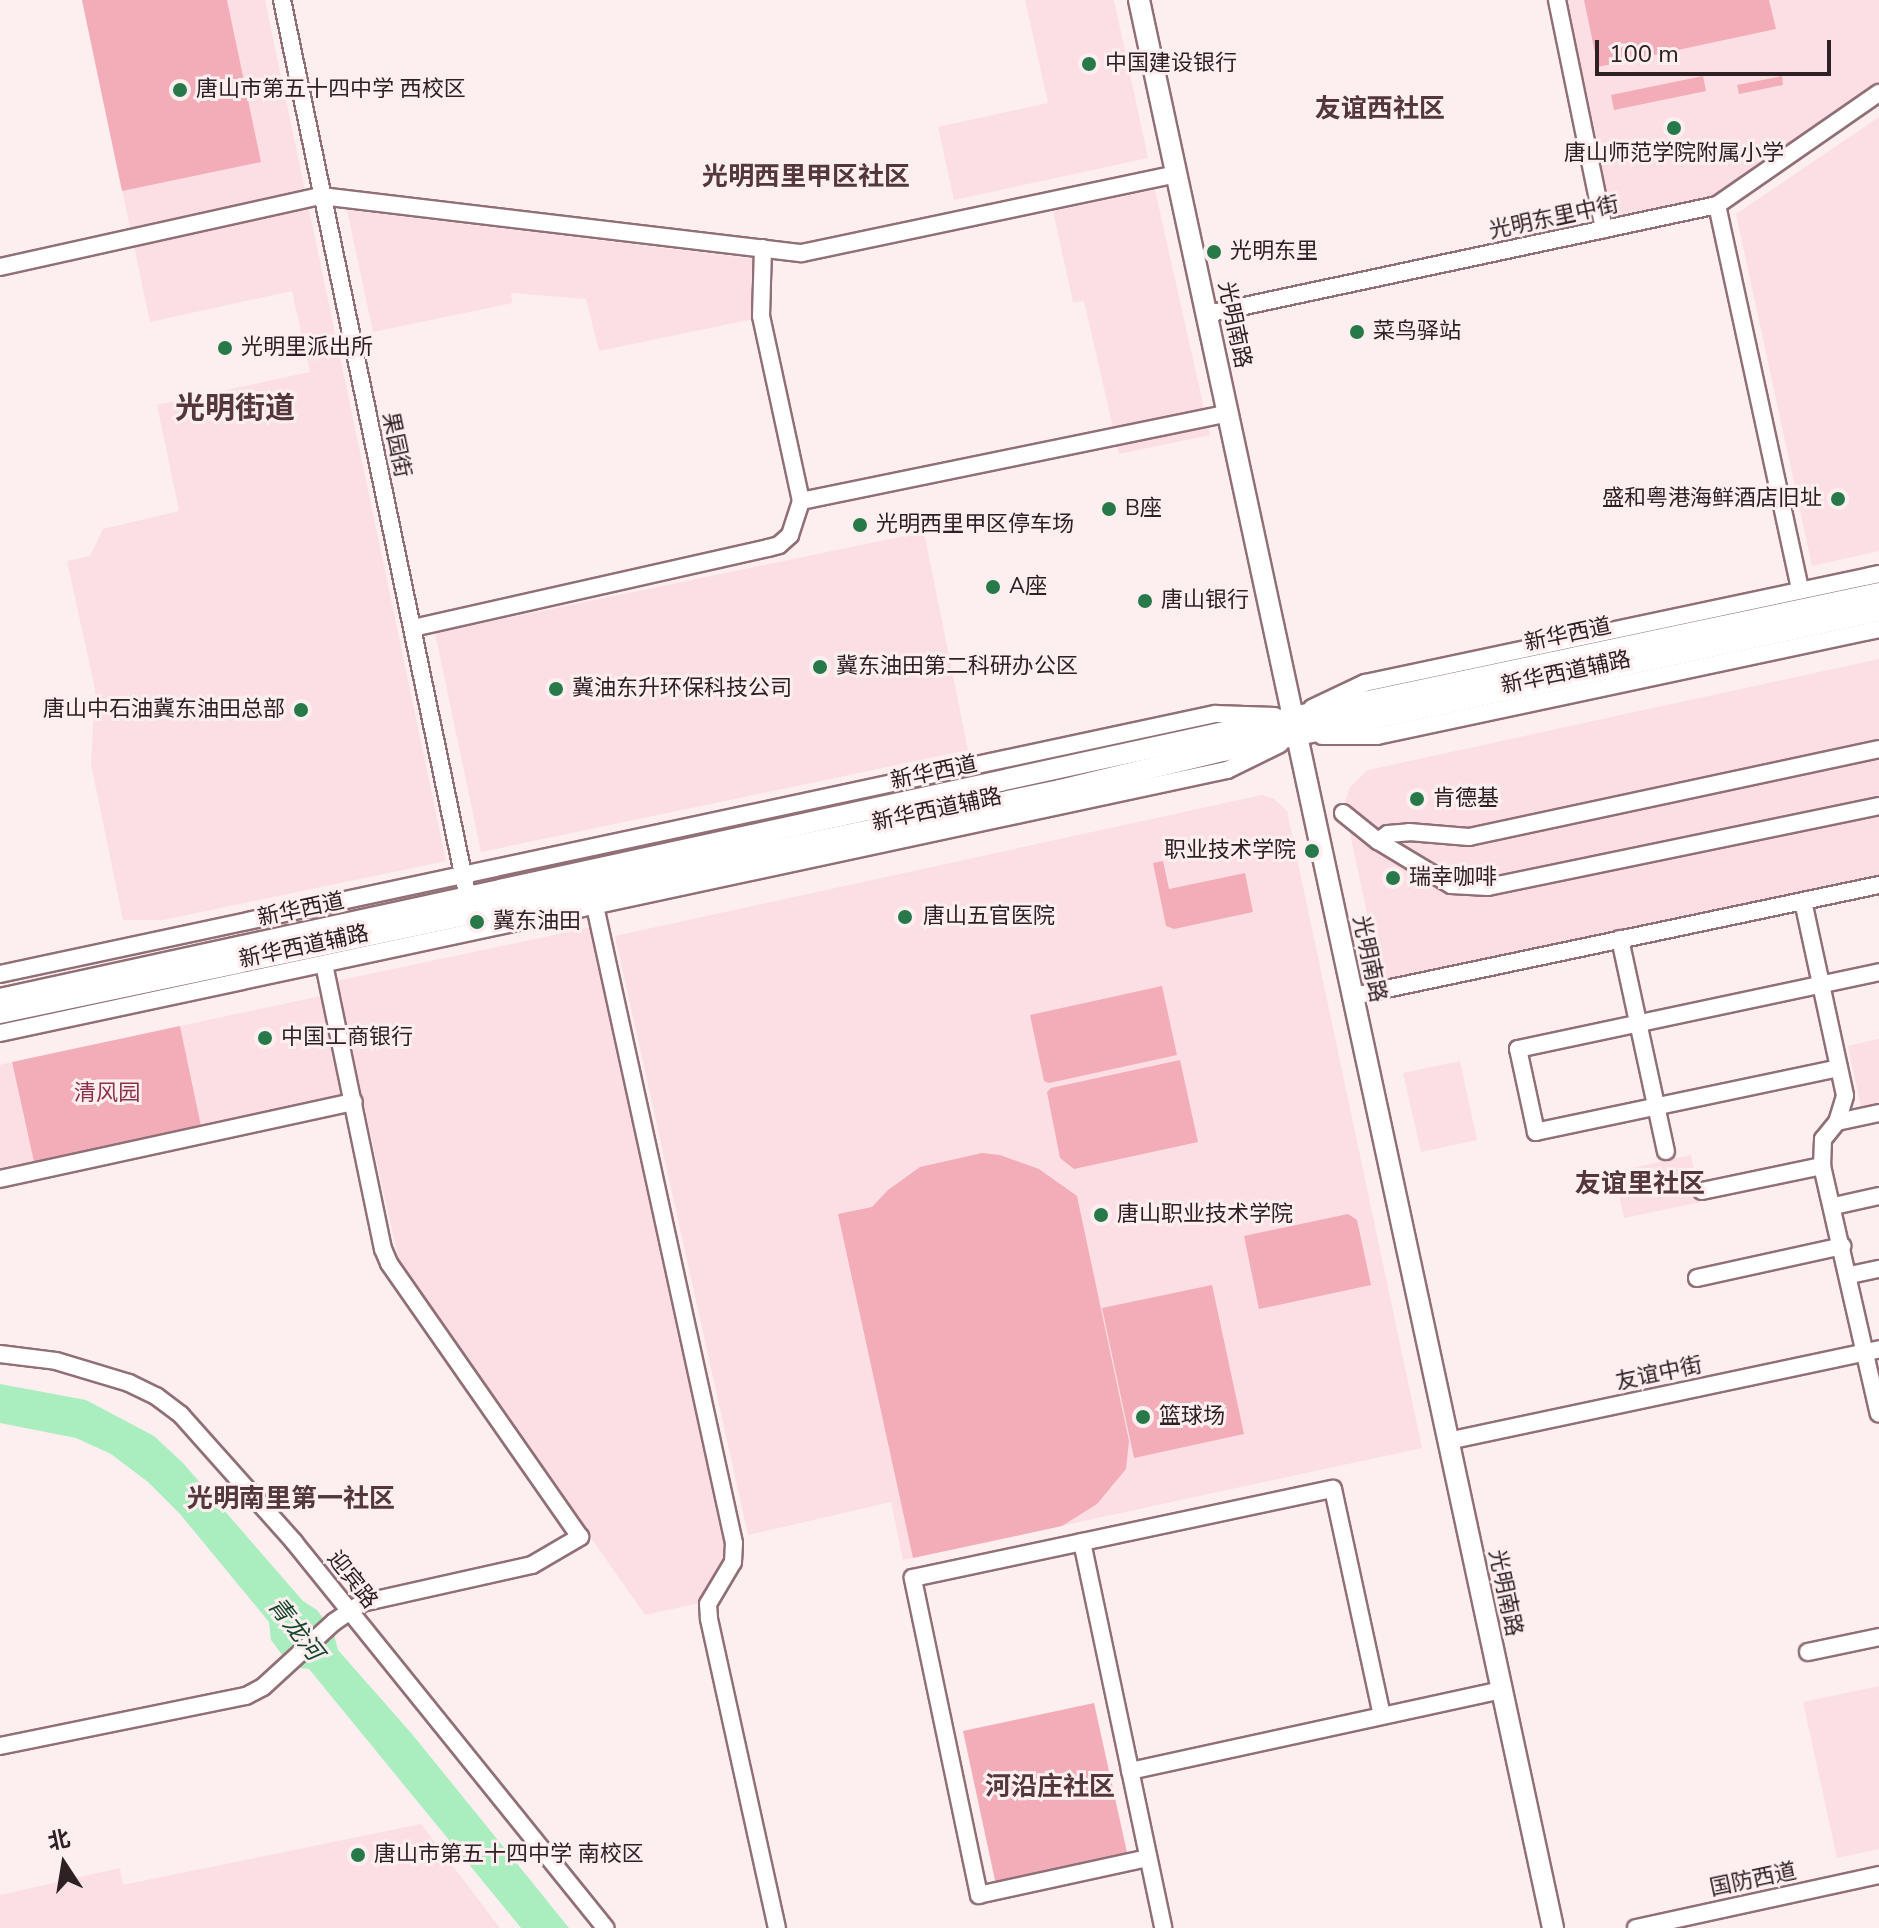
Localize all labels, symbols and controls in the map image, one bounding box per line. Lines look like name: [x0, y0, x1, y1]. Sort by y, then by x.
scale bar: [1599, 24, 1835, 74]
text: 100 m: [1609, 38, 1679, 70]
place label: 中国建设银行: [1105, 51, 1237, 77]
marker: 中国建设银行: [1080, 55, 1098, 73]
place label: 唐山市第五十四中学 西校区: [196, 77, 466, 103]
marker: 唐山市第五十四中学 西校区: [171, 81, 189, 99]
district label: 友谊西社区: [1315, 93, 1445, 125]
marker: 唐山师范学院附属小学: [1665, 119, 1683, 137]
place label: 唐山师范学院附属小学: [1564, 141, 1784, 167]
district label: 光明西里甲区社区: [702, 161, 910, 193]
street label: 光明东里中街: [1487, 191, 1621, 245]
place label: 光明东里: [1230, 239, 1318, 265]
marker: 光明东里: [1205, 243, 1223, 261]
street label: 光明南路: [1212, 279, 1256, 371]
place label: 菜鸟驿站: [1373, 319, 1461, 345]
marker: 菜鸟驿站: [1348, 323, 1366, 341]
place label: 光明里派出所: [241, 335, 373, 361]
marker: 光明里派出所: [216, 339, 234, 357]
district label: 光明街道: [175, 391, 295, 427]
street label: 果园街: [376, 410, 416, 480]
place label: 盛和粤港海鲜酒店旧址: [1602, 486, 1822, 512]
marker: 盛和粤港海鲜酒店旧址: [1829, 490, 1847, 508]
place label: B座: [1125, 496, 1162, 522]
marker: B座: [1100, 500, 1118, 518]
place label: 光明西里甲区停车场: [876, 512, 1074, 538]
marker: 光明西里甲区停车场: [851, 516, 869, 534]
place label: A座: [1009, 574, 1047, 600]
marker: A座: [984, 578, 1002, 596]
place label: 唐山银行: [1161, 588, 1249, 614]
marker: 唐山银行: [1136, 592, 1154, 610]
street label: 新华西道: [1522, 613, 1614, 657]
street label: 新华西道辅路: [1499, 646, 1633, 700]
place label: 冀东油田第二科研办公区: [836, 654, 1078, 680]
marker: 冀东油田第二科研办公区: [811, 658, 829, 676]
place label: 冀油东升环保科技公司: [572, 676, 792, 702]
marker: 冀油东升环保科技公司: [547, 680, 565, 698]
place label: 唐山中石油冀东油田总部: [43, 697, 285, 723]
marker: 唐山中石油冀东油田总部: [292, 701, 310, 719]
street label: 新华西道: [888, 751, 980, 795]
street label: 新华西道辅路: [870, 783, 1004, 837]
place label: 肯德基: [1433, 786, 1499, 812]
marker: 肯德基: [1408, 790, 1426, 808]
place label: 职业技术学院: [1164, 838, 1296, 864]
marker: 职业技术学院: [1303, 842, 1321, 860]
place label: 瑞幸咖啡: [1409, 865, 1497, 891]
marker: 瑞幸咖啡: [1384, 869, 1402, 887]
street label: 新华西道: [255, 888, 347, 932]
place label: 唐山五官医院: [923, 904, 1055, 930]
marker: 唐山五官医院: [894, 906, 916, 928]
place label: 冀东油田: [493, 909, 581, 935]
marker: 冀东油田: [468, 913, 486, 931]
street label: 光明南路: [1347, 913, 1391, 1005]
street label: 新华西道辅路: [237, 920, 371, 974]
place label: 中国工商银行: [281, 1025, 413, 1051]
marker: 中国工商银行: [256, 1029, 274, 1047]
park label: 清风园: [74, 1081, 140, 1107]
district label: 友谊里社区: [1575, 1168, 1705, 1200]
place label: 唐山职业技术学院: [1117, 1202, 1293, 1228]
marker: 唐山职业技术学院: [1092, 1206, 1110, 1224]
street label: 友谊中街: [1613, 1352, 1705, 1396]
place label: 篮球场: [1159, 1404, 1225, 1430]
marker: 篮球场: [1134, 1408, 1152, 1426]
district label: 光明南里第一社区: [187, 1483, 395, 1515]
street label: 迎宾路: [321, 1546, 383, 1614]
street label: 光明南路: [1483, 1547, 1527, 1639]
water label: 青龙河: [261, 1592, 329, 1666]
district label: 河沿庄社区: [985, 1771, 1115, 1803]
north arrow: [24, 1824, 104, 1904]
text: 北: [45, 1824, 73, 1857]
place label: 唐山市第五十四中学 南校区: [374, 1842, 644, 1868]
marker: 唐山市第五十四中学 南校区: [349, 1846, 367, 1864]
street label: 国防西道: [1707, 1858, 1799, 1902]

